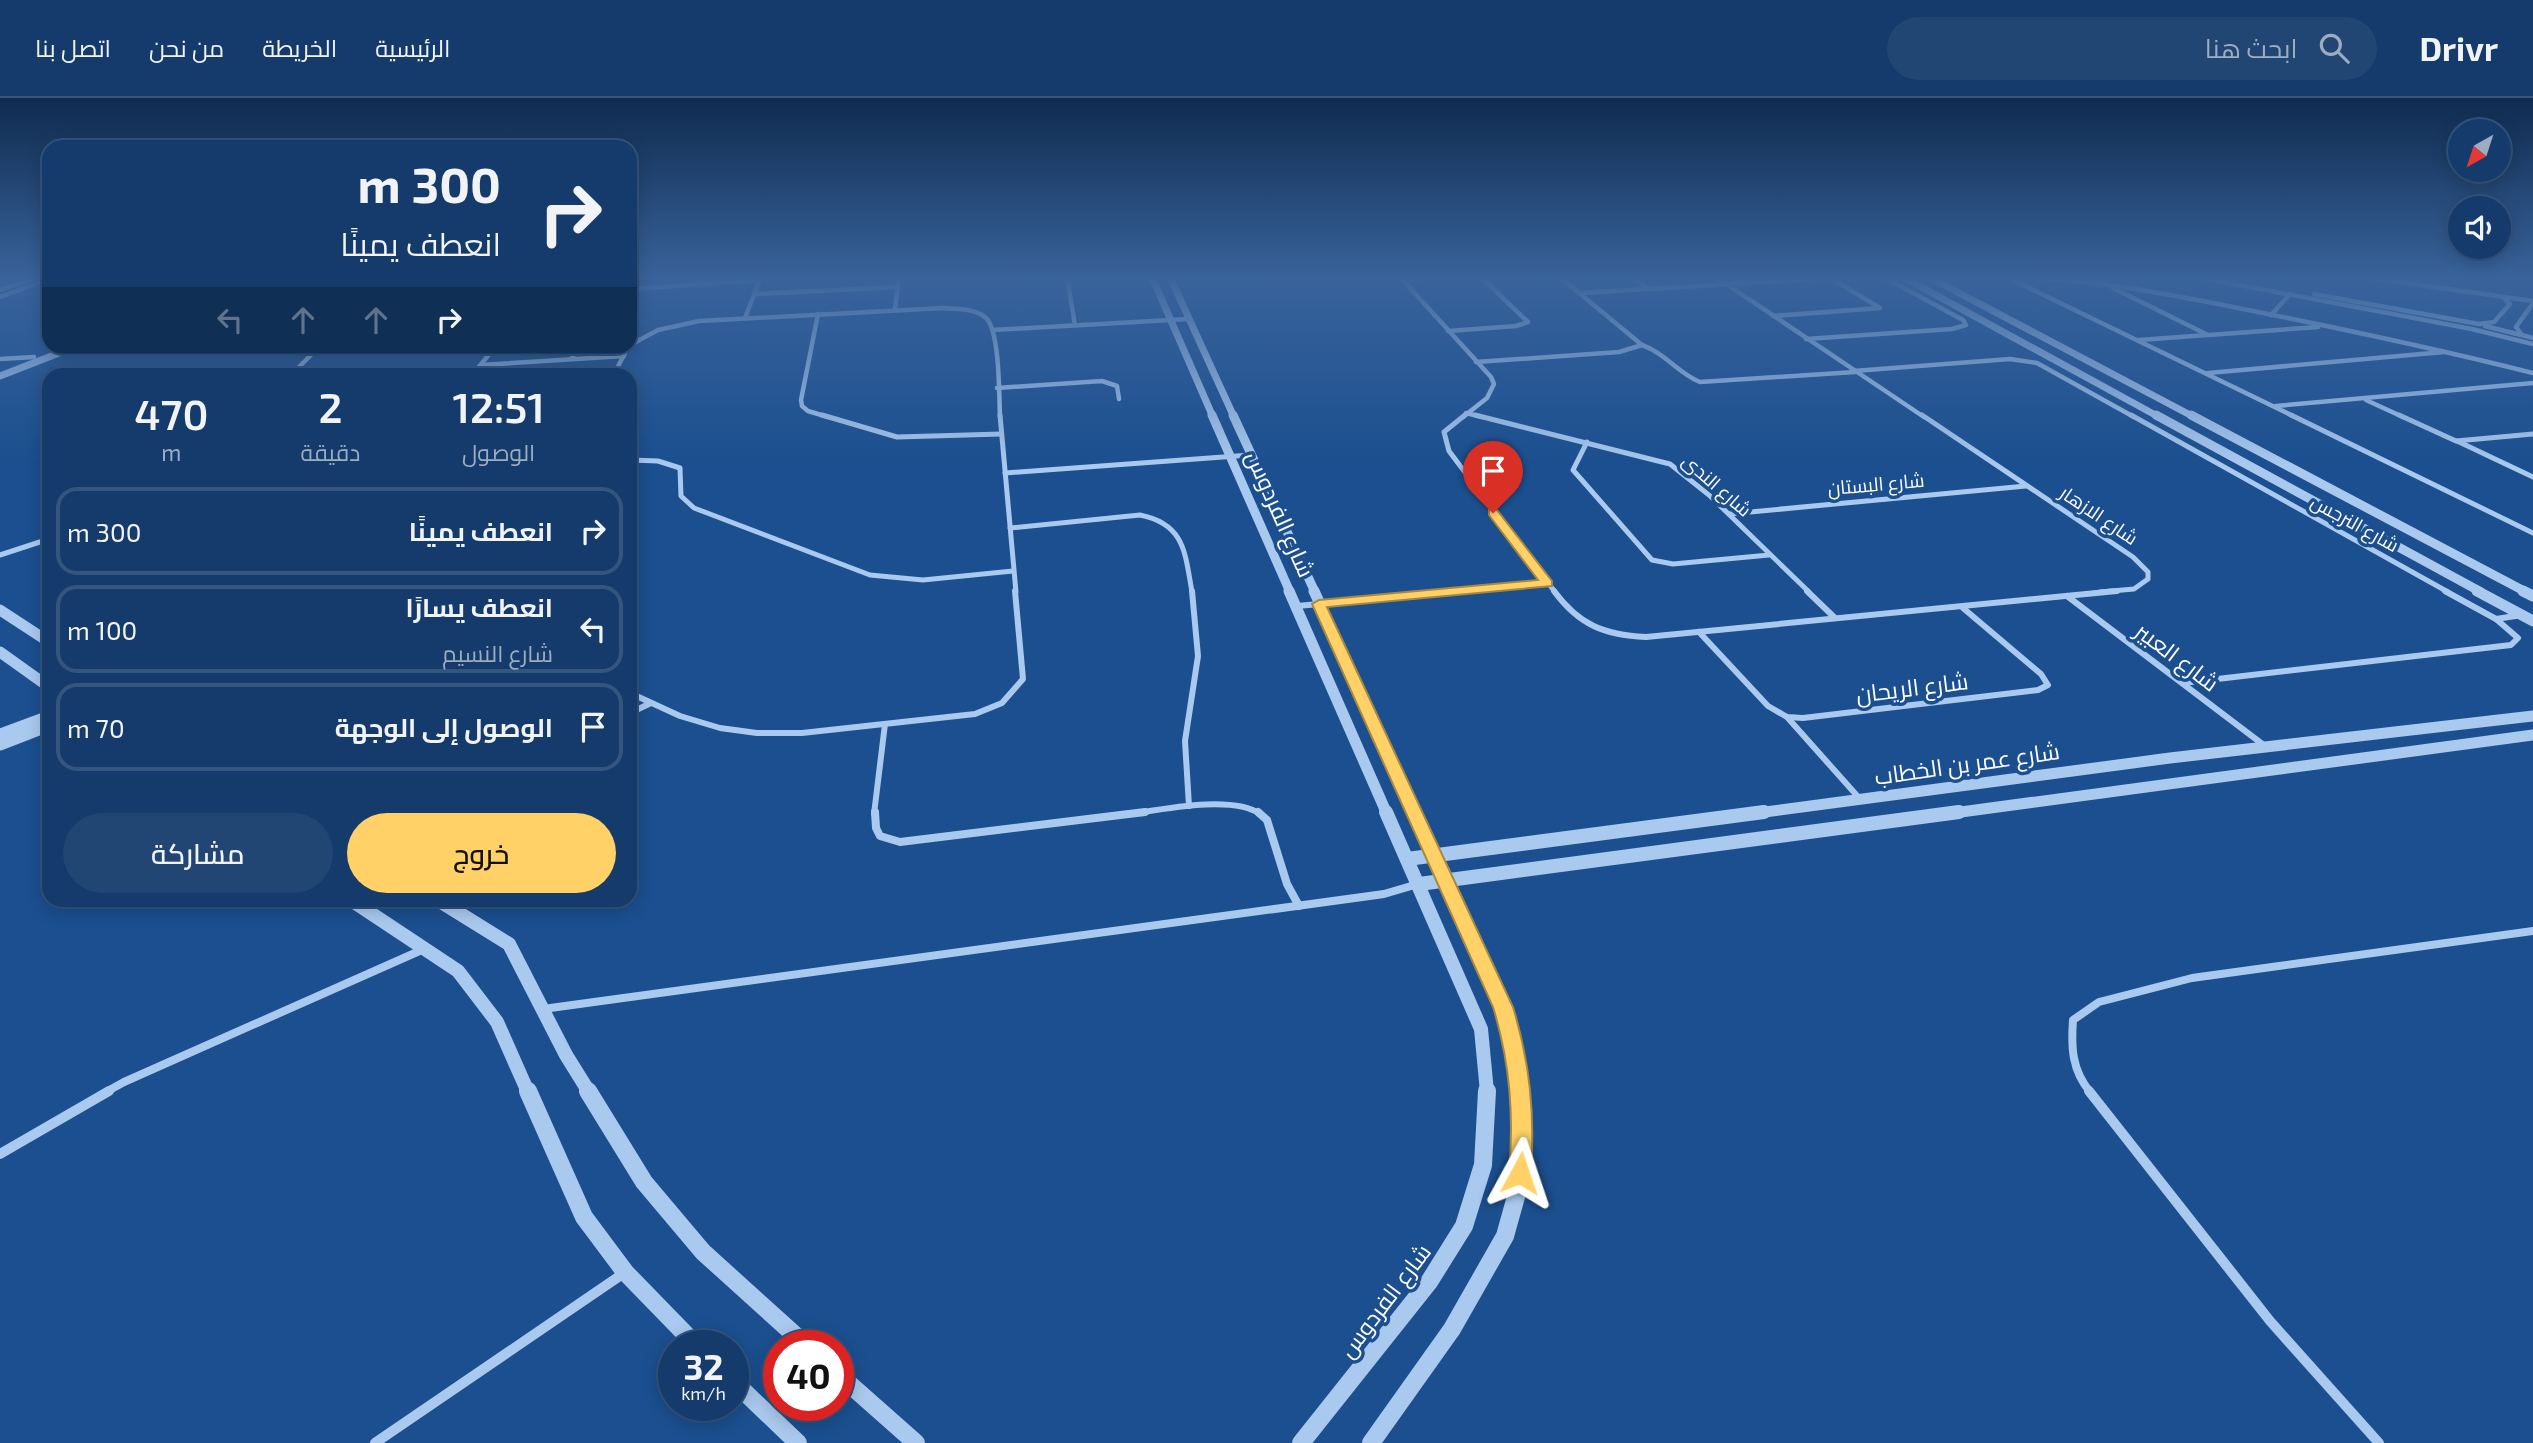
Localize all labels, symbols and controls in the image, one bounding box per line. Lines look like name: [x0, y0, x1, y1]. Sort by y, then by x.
search box: [1887, 17, 2377, 80]
text: Drivr: [2419, 28, 2498, 68]
icon: search: [2315, 29, 2353, 67]
text: ابحث هنا: [2205, 32, 2297, 63]
text: اتصل بنا: [35, 33, 111, 62]
text: من نحن: [149, 33, 224, 62]
text: الخريطة: [262, 33, 337, 62]
text: الرئيسية: [375, 33, 450, 62]
north arrow: [2448, 119, 2511, 182]
map controls: [2448, 119, 2511, 259]
text: 300 m: [358, 154, 501, 213]
icon: right: [525, 168, 616, 259]
button: sound: [2448, 196, 2511, 259]
text: انعطف يمينًا: [340, 224, 501, 262]
icon: left: [211, 301, 249, 339]
icon: ahead: [284, 301, 322, 339]
icon: ahead: [357, 301, 395, 339]
icon: right: [430, 301, 468, 339]
text: 2: [318, 381, 342, 431]
text: 12:51: [452, 381, 545, 431]
text: 470: [134, 388, 208, 438]
text: m: [161, 438, 181, 466]
text: دقيقة: [301, 438, 360, 466]
text: الوصول: [462, 438, 535, 466]
pin: [1463, 441, 1523, 513]
street label: شارع الفردوس: [1238, 446, 1321, 582]
street label: شارع الندى: [1676, 448, 1757, 523]
icon: arrive: [1474, 452, 1512, 490]
street label: شارع البستان: [1827, 468, 1926, 502]
street label: شارع الازهار: [2053, 480, 2143, 552]
street label: شارع النرجس: [2306, 489, 2403, 559]
icon: right: [574, 512, 612, 550]
text: انعطف يمينًا: [409, 515, 553, 546]
text: 300 m: [67, 516, 141, 547]
text: انعطف يسارًا: [406, 591, 553, 622]
icon: left: [574, 610, 612, 648]
text: 100 m: [67, 614, 137, 645]
street label: شارع العبير: [2127, 615, 2225, 699]
text: شارع النسيم: [442, 639, 553, 667]
street label: شارع الريحان: [1854, 666, 1970, 711]
icon: arrive: [574, 708, 612, 746]
text: الوصول إلى الوجهة: [335, 711, 553, 742]
text: 70 m: [67, 712, 125, 743]
street label: شارع عمر بن الخطاب: [1872, 736, 2062, 793]
button: مشاركة: [63, 813, 333, 893]
button: خروج: [347, 813, 616, 893]
position arrow: [1483, 1136, 1557, 1210]
street label: شارع الفردوس: [1332, 1238, 1438, 1365]
speed limit sign: 40: [763, 1330, 854, 1421]
text: 32: [683, 1345, 724, 1387]
text: km/h: [681, 1382, 726, 1404]

